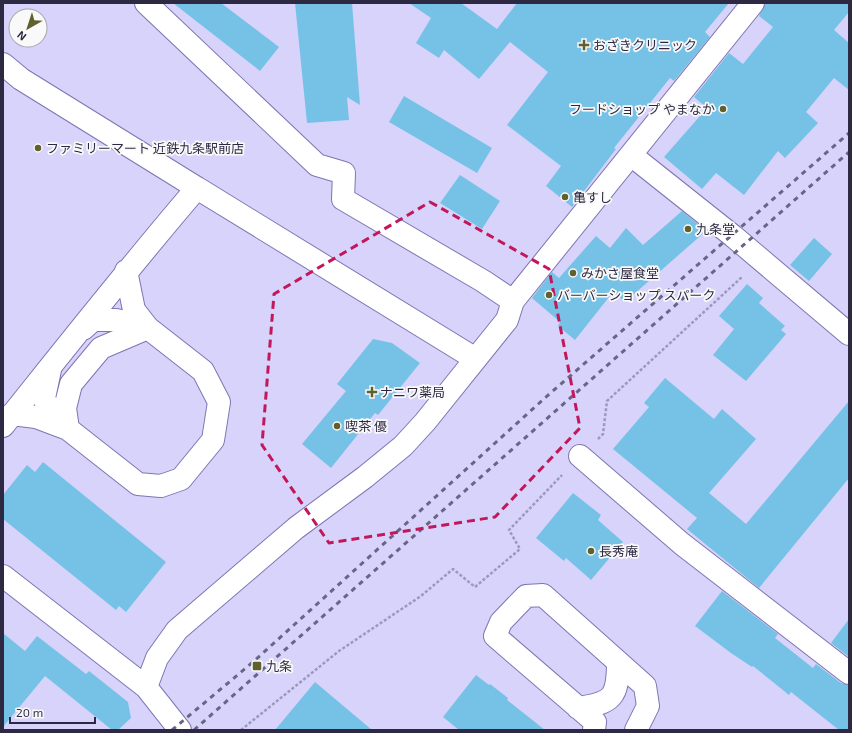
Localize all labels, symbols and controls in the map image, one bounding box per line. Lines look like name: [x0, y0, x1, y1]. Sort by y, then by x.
north arrow: [8, 8, 48, 48]
text: N: [14, 29, 29, 44]
place label: おざきクリニック: [593, 37, 697, 53]
marker: おざきクリニック: [578, 39, 590, 51]
place label: フードショップ やまなか: [569, 101, 715, 117]
marker: フードショップ やまなか: [718, 104, 728, 114]
place label: ファミリーマート 近鉄九条駅前店: [46, 140, 244, 156]
marker: ファミリーマート 近鉄九条駅前店: [33, 143, 43, 153]
place label: 亀すし: [573, 189, 612, 205]
marker: 亀すし: [560, 192, 570, 202]
place label: 九条堂: [696, 221, 735, 237]
marker: 九条堂: [683, 224, 693, 234]
place label: みかさ屋食堂: [581, 265, 659, 281]
marker: みかさ屋食堂: [568, 268, 578, 278]
place label: バーバーショップ スパーク: [557, 287, 716, 303]
marker: バーバーショップ スパーク: [544, 290, 554, 300]
place label: ナニワ薬局: [380, 384, 445, 400]
marker: ナニワ薬局: [367, 387, 377, 397]
place label: 喫茶 優: [345, 418, 387, 434]
marker: 喫茶 優: [332, 421, 342, 431]
place label: 長秀庵: [599, 543, 638, 559]
marker: 長秀庵: [586, 546, 596, 556]
place label: 九条: [266, 658, 292, 674]
marker: 九条: [251, 660, 263, 672]
scale bar: [10, 699, 95, 725]
text: 20 m: [16, 705, 43, 719]

